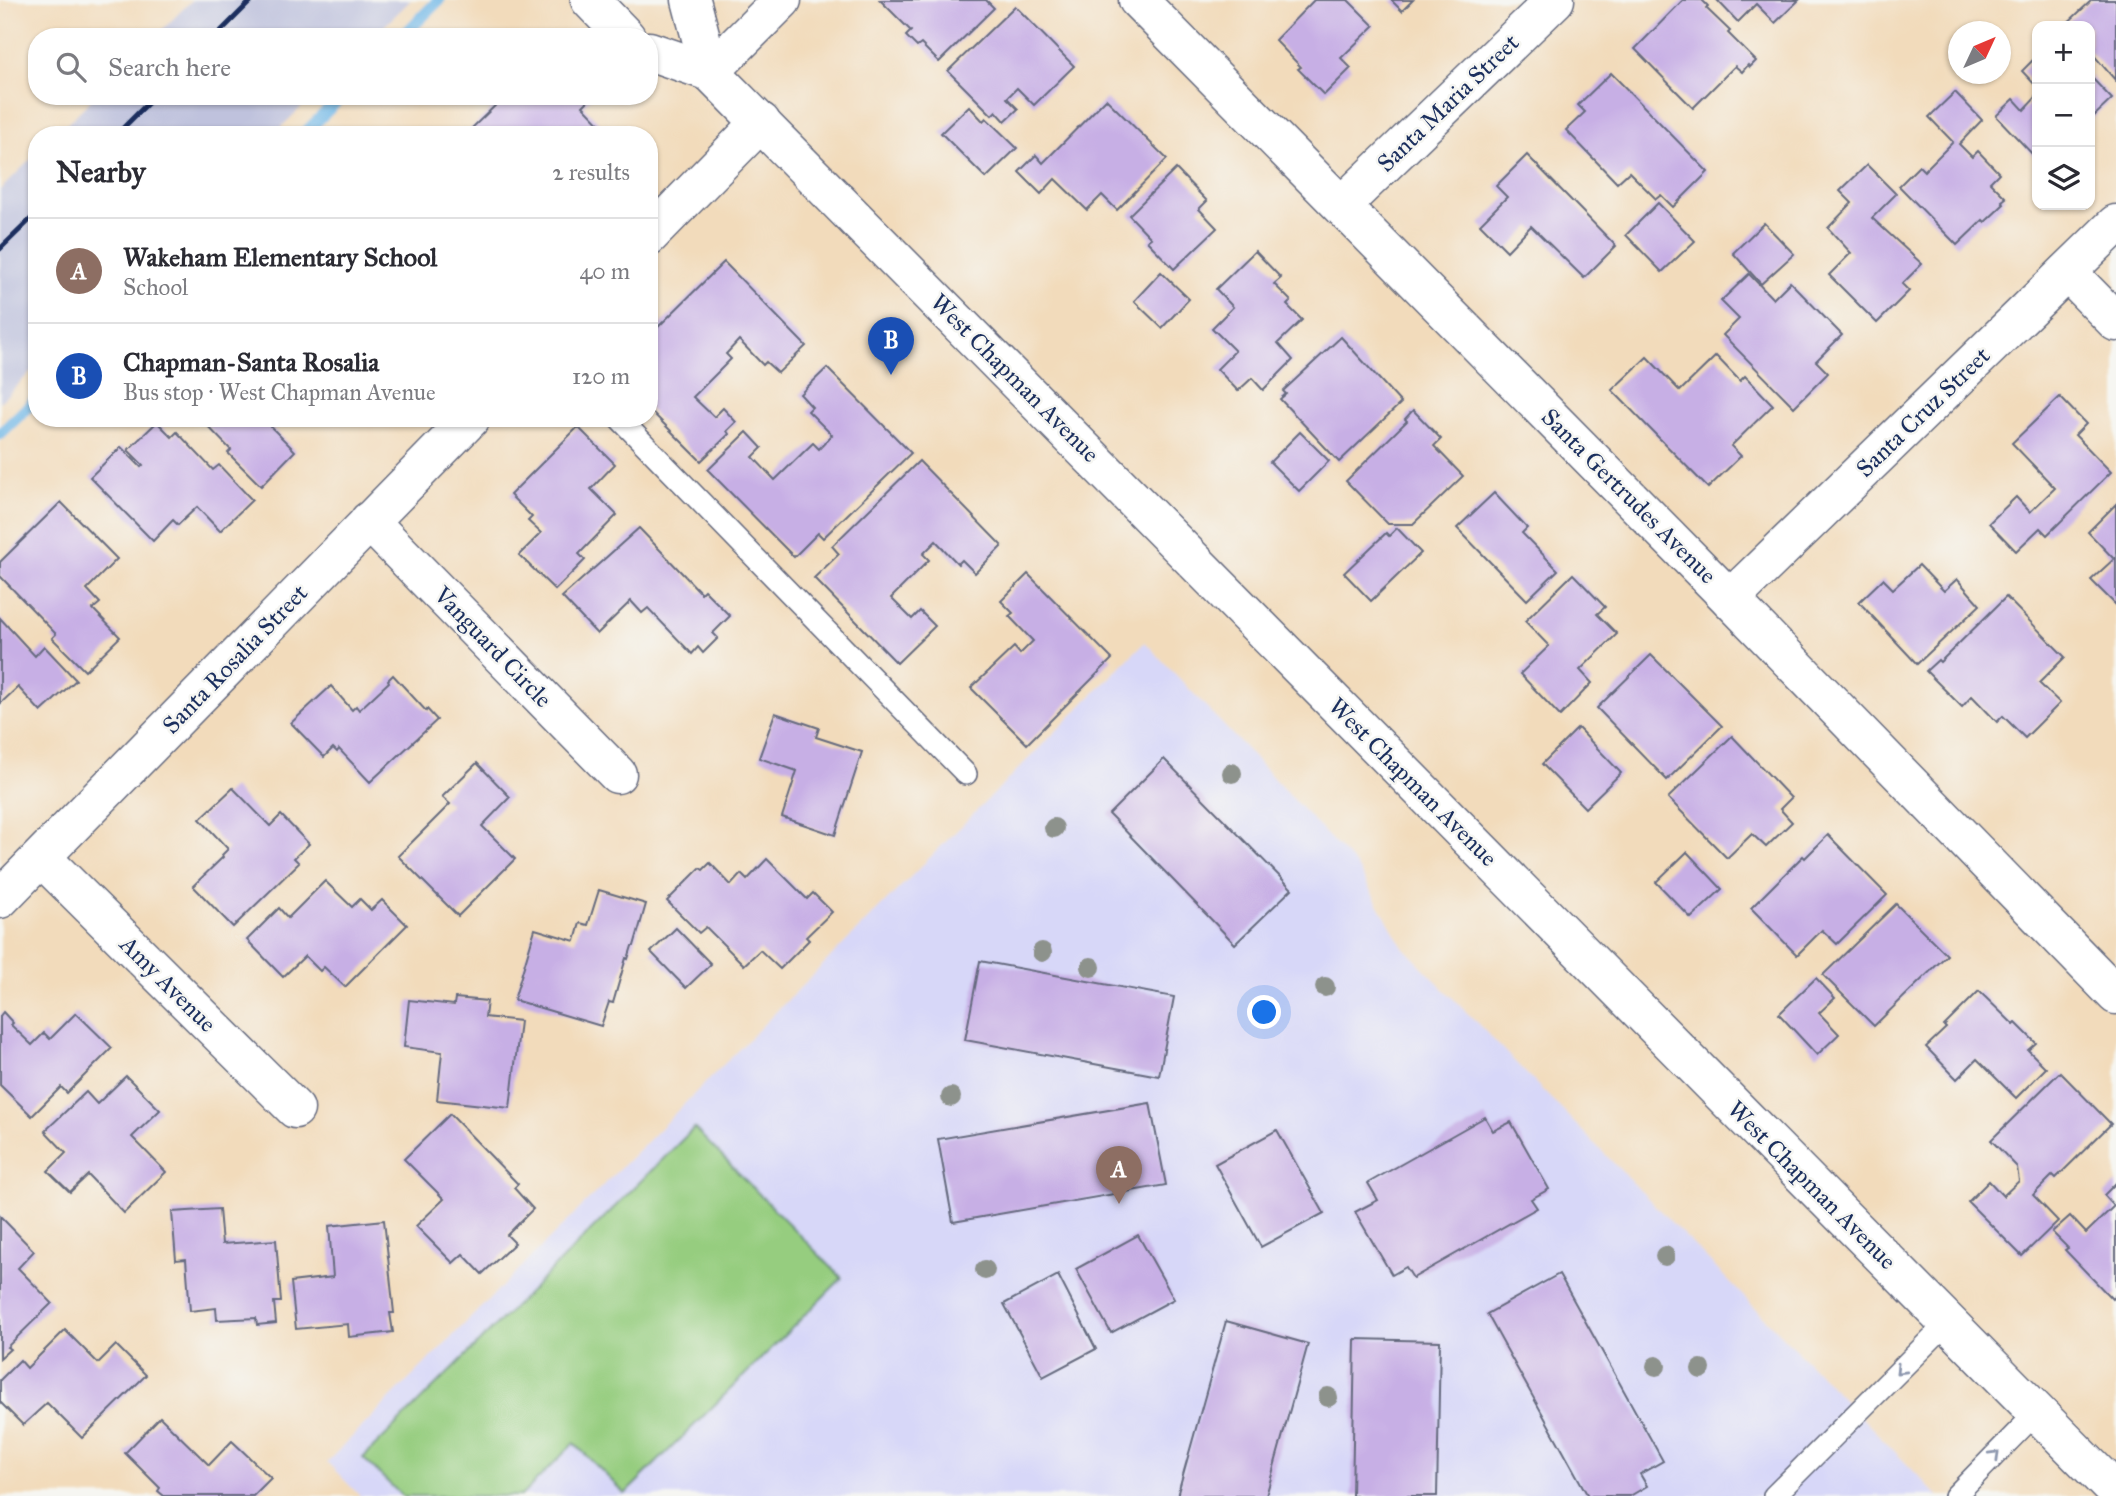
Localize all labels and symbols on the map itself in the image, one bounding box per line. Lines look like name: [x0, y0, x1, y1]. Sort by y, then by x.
north arrow: [1948, 21, 2011, 84]
street label: Santa Maria Street: [1371, 27, 1526, 178]
street label: West Chapman Avenue: [924, 287, 1106, 469]
pin: B: [868, 317, 914, 375]
street label: Santa Cruz Street: [1850, 340, 1997, 484]
street label: Santa Gertrudes Avenue: [1535, 402, 1723, 590]
street label: Santa Rosalia Street: [156, 578, 314, 740]
street label: Vanguard Circle: [427, 579, 558, 714]
street label: West Chapman Avenue: [1322, 691, 1504, 873]
street label: Amy Avenue: [113, 929, 223, 1039]
your location: [1247, 995, 1281, 1029]
street label: West Chapman Avenue: [1721, 1094, 1903, 1276]
pin: A: [1096, 1146, 1142, 1204]
one-way arrow: [1895, 1362, 1908, 1375]
one-way arrow: [1987, 1450, 2000, 1463]

